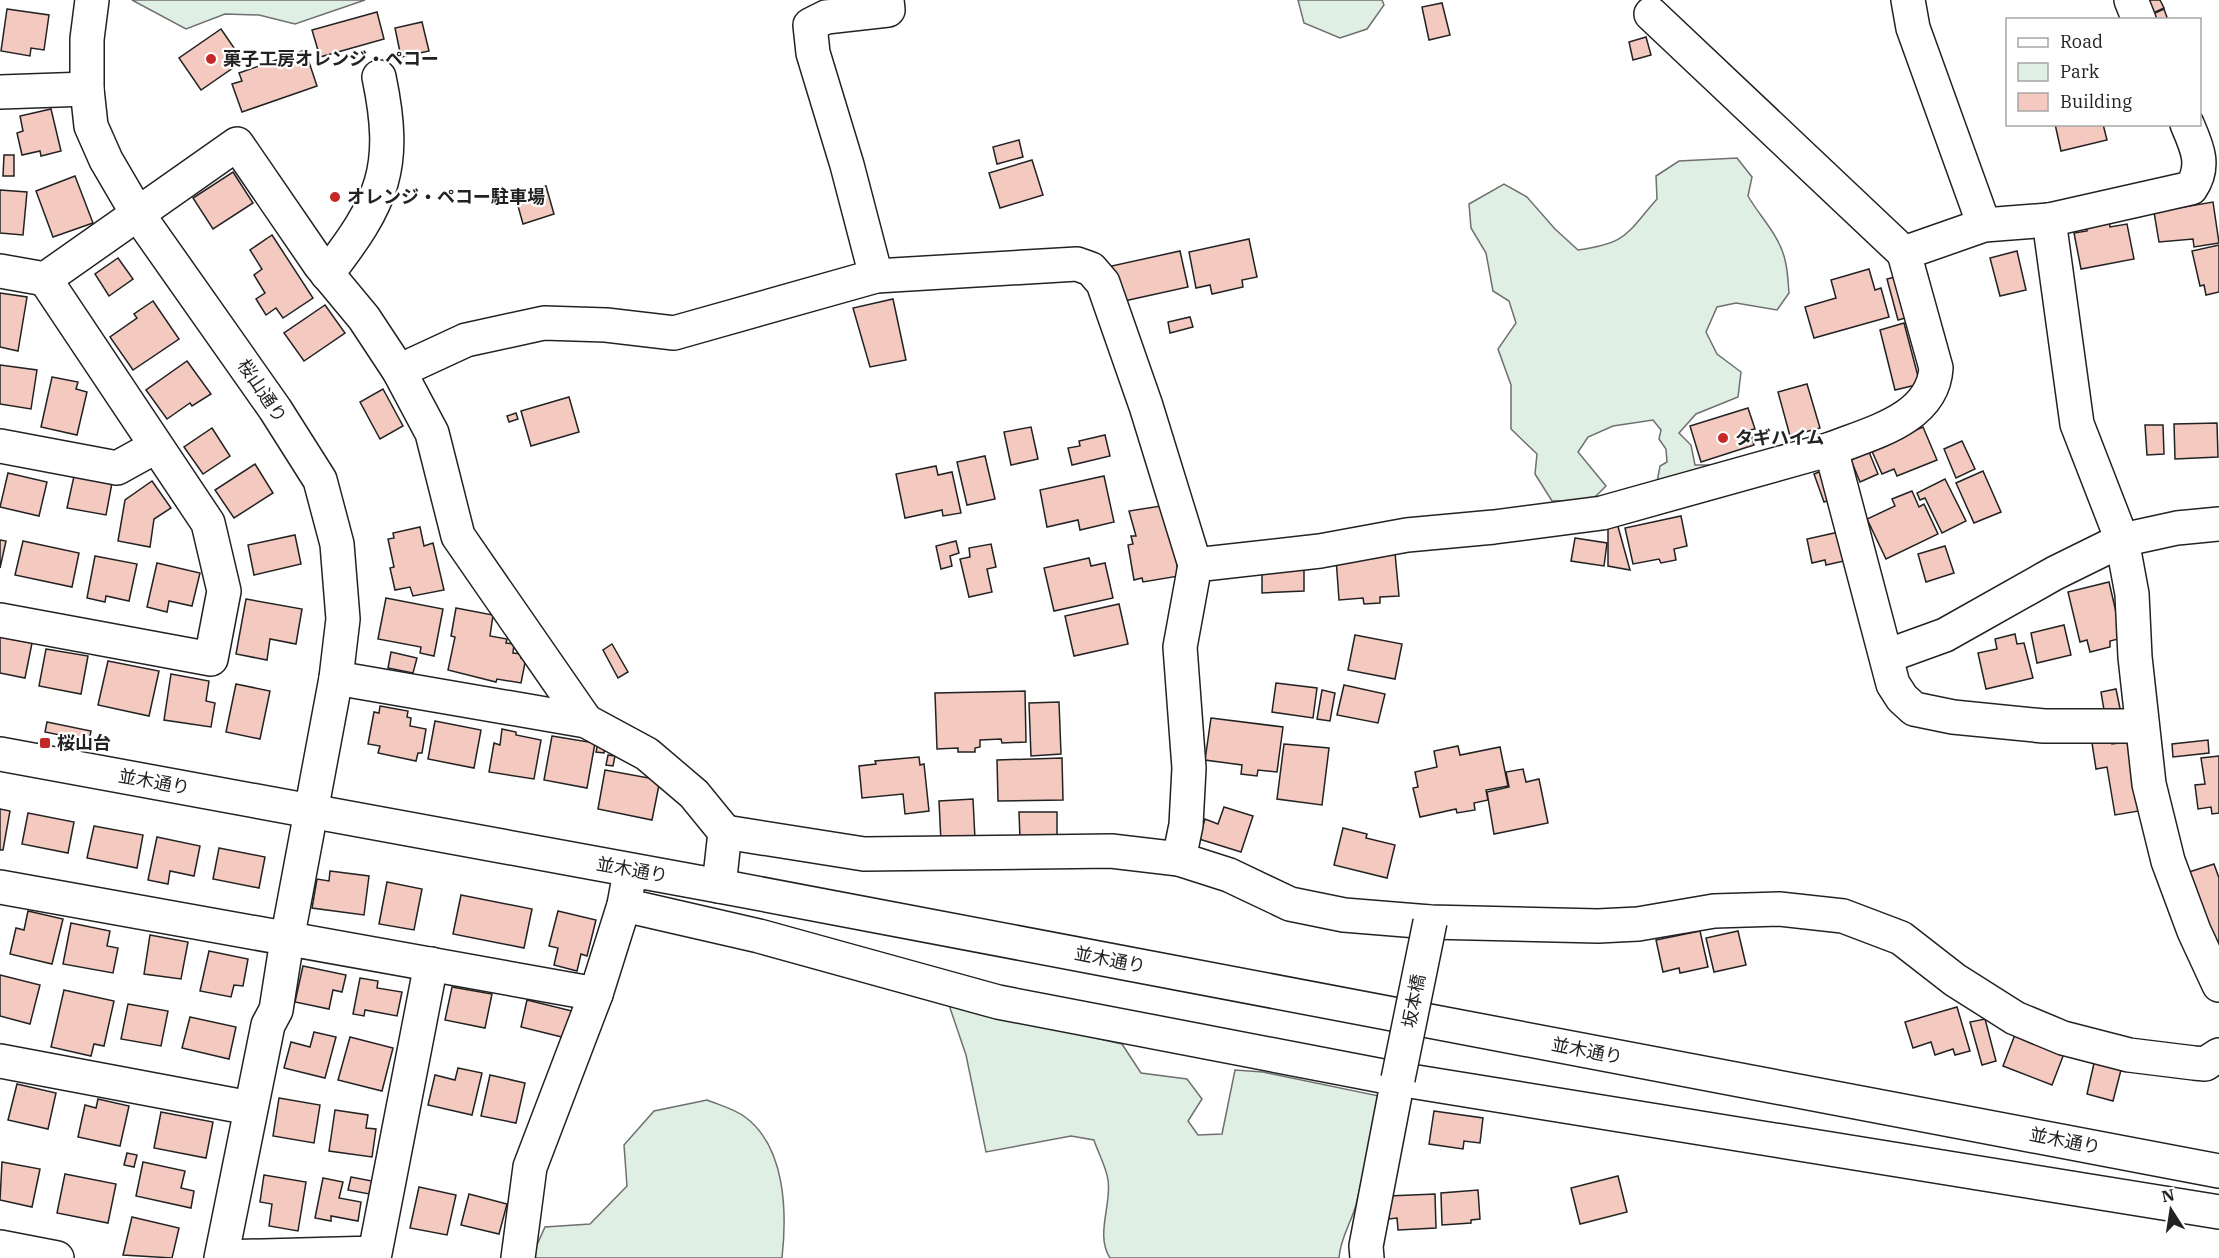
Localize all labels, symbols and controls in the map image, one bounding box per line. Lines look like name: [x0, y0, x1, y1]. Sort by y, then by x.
legend: [2006, 18, 2201, 126]
text: Road: [2060, 30, 2103, 53]
place label: 菓子工房オレンジ・ペコー: [223, 47, 439, 70]
marker: 菓子工房オレンジ・ペコー: [204, 52, 218, 66]
text: Park: [2060, 60, 2100, 83]
text: Building: [2060, 90, 2132, 113]
place label: オレンジ・ペコー駐車場: [347, 185, 545, 208]
marker: オレンジ・ペコー駐車場: [328, 190, 342, 204]
street label: 桜山通り: [233, 354, 292, 427]
place label: タギハイム: [1735, 426, 1824, 449]
marker: タギハイム: [1716, 431, 1730, 445]
place label: 桜山台: [57, 731, 111, 754]
marker: 桜山台: [38, 736, 52, 750]
street label: 並木通り: [117, 764, 192, 799]
street label: 並木通り: [595, 852, 670, 887]
street label: 並木通り: [1073, 941, 1148, 978]
street label: 坂本橋: [1397, 972, 1430, 1030]
street label: 並木通り: [1550, 1032, 1625, 1069]
street label: 並木通り: [2028, 1122, 2103, 1159]
north arrow: [2141, 1180, 2201, 1240]
text: N: [2160, 1184, 2176, 1206]

